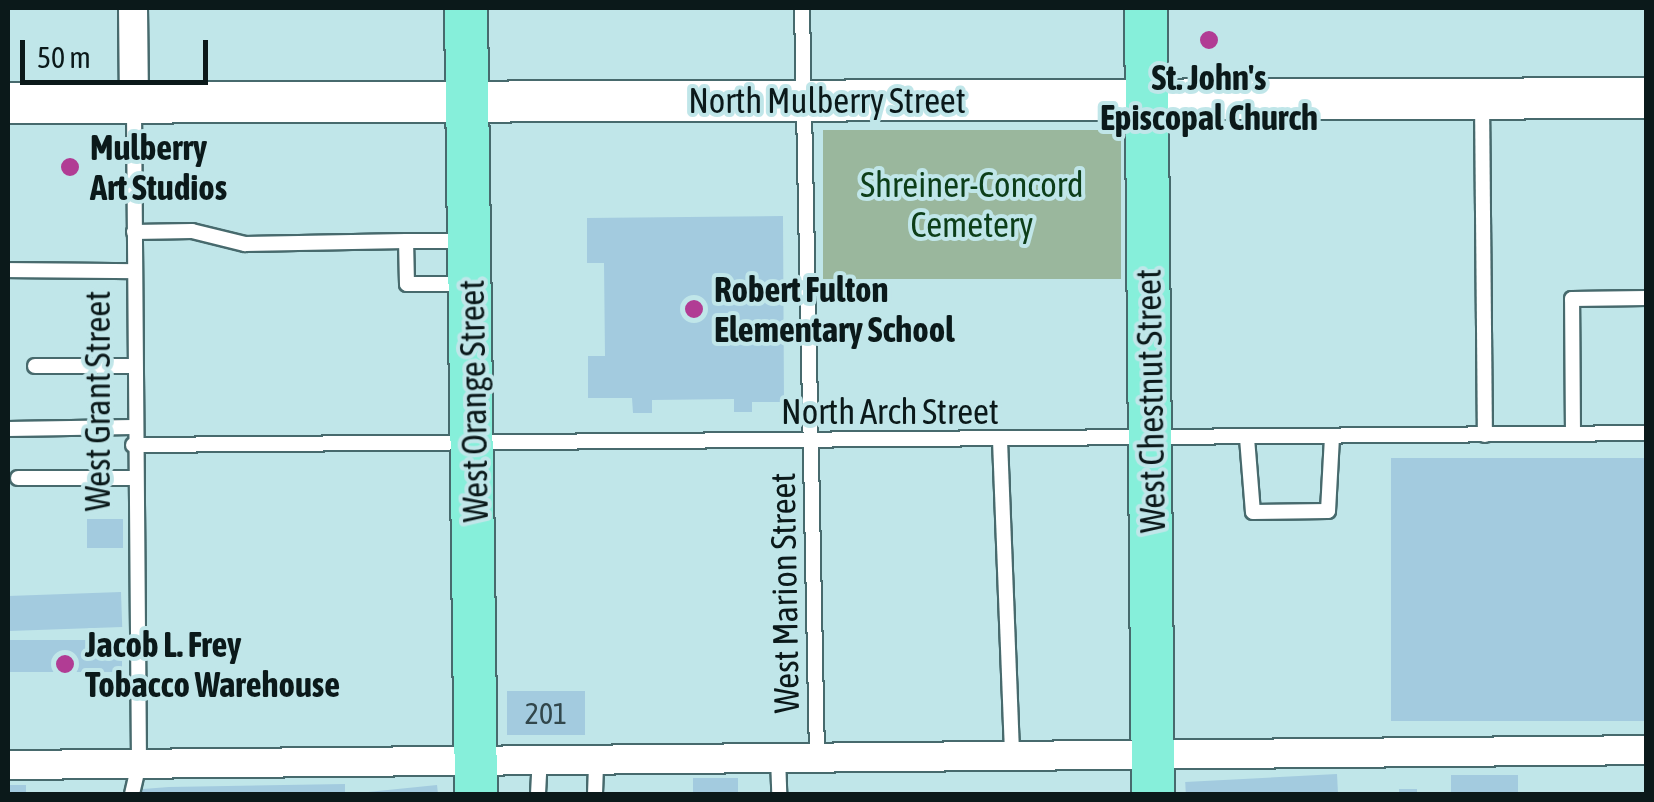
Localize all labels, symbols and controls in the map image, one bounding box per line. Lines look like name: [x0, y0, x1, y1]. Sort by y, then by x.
scale bar: [25, 20, 212, 82]
marker: St. John's Episcopal Church: [1198, 29, 1220, 51]
text: 50 m: [37, 40, 91, 74]
place label: St. John's Episcopal Church: [1100, 56, 1318, 138]
street label: North Mulberry Street: [688, 79, 966, 121]
place label: Mulberry Art Studios: [90, 126, 227, 208]
marker: Mulberry Art Studios: [59, 156, 81, 178]
park label: Shreiner-Concord Cemetery: [860, 163, 1084, 245]
place label: Robert Fulton Elementary School: [714, 268, 954, 350]
street label: West Chestnut Street: [1127, 269, 1173, 533]
street label: West Orange Street: [450, 279, 496, 523]
street label: West Grant Street: [76, 291, 118, 511]
marker: Robert Fulton Elementary School: [683, 298, 705, 320]
street label: North Arch Street: [781, 390, 999, 432]
street label: West Marion Street: [761, 472, 807, 714]
place label: Jacob L. Frey Tobacco Warehouse: [85, 623, 340, 705]
marker: Jacob L. Frey Tobacco Warehouse: [54, 653, 76, 675]
house number: 201: [525, 695, 567, 731]

